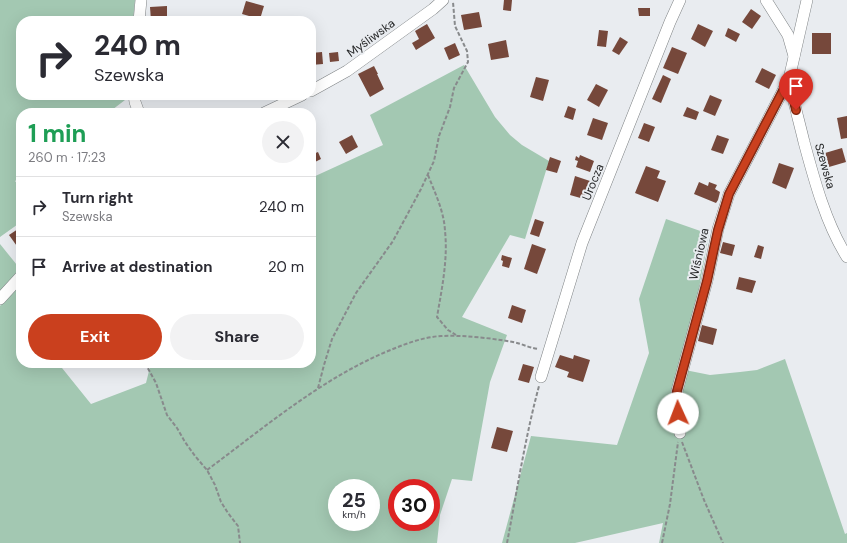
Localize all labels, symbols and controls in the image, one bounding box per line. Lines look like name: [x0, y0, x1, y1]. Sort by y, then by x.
street label: Myśliwska: [344, 15, 398, 61]
text: 240 m: [94, 27, 181, 64]
icon: right: [28, 32, 80, 84]
text: Szewska: [94, 63, 164, 87]
pin: [779, 69, 813, 110]
icon: arrive: [785, 75, 807, 97]
text: 1 min: [28, 118, 86, 149]
button: close: [262, 121, 304, 163]
street label: Szewska: [811, 141, 839, 191]
text: 260 m · 17:23: [28, 149, 106, 166]
street label: Urocza: [578, 161, 608, 203]
text: Turn right: [62, 188, 133, 208]
icon: right: [28, 196, 50, 218]
text: 240 m: [259, 197, 304, 217]
text: Szewska: [62, 208, 113, 225]
street label: Wiśniowa: [685, 227, 713, 281]
icon: arrive: [28, 256, 50, 278]
text: Arrive at destination: [62, 257, 213, 277]
text: 20 m: [268, 257, 304, 277]
button: Exit: [28, 314, 162, 360]
button: Share: [170, 314, 304, 360]
position arrow: [657, 392, 699, 434]
speed limit sign: 30: [388, 479, 440, 531]
text: 25: [342, 487, 366, 513]
text: km/h: [342, 508, 366, 521]

